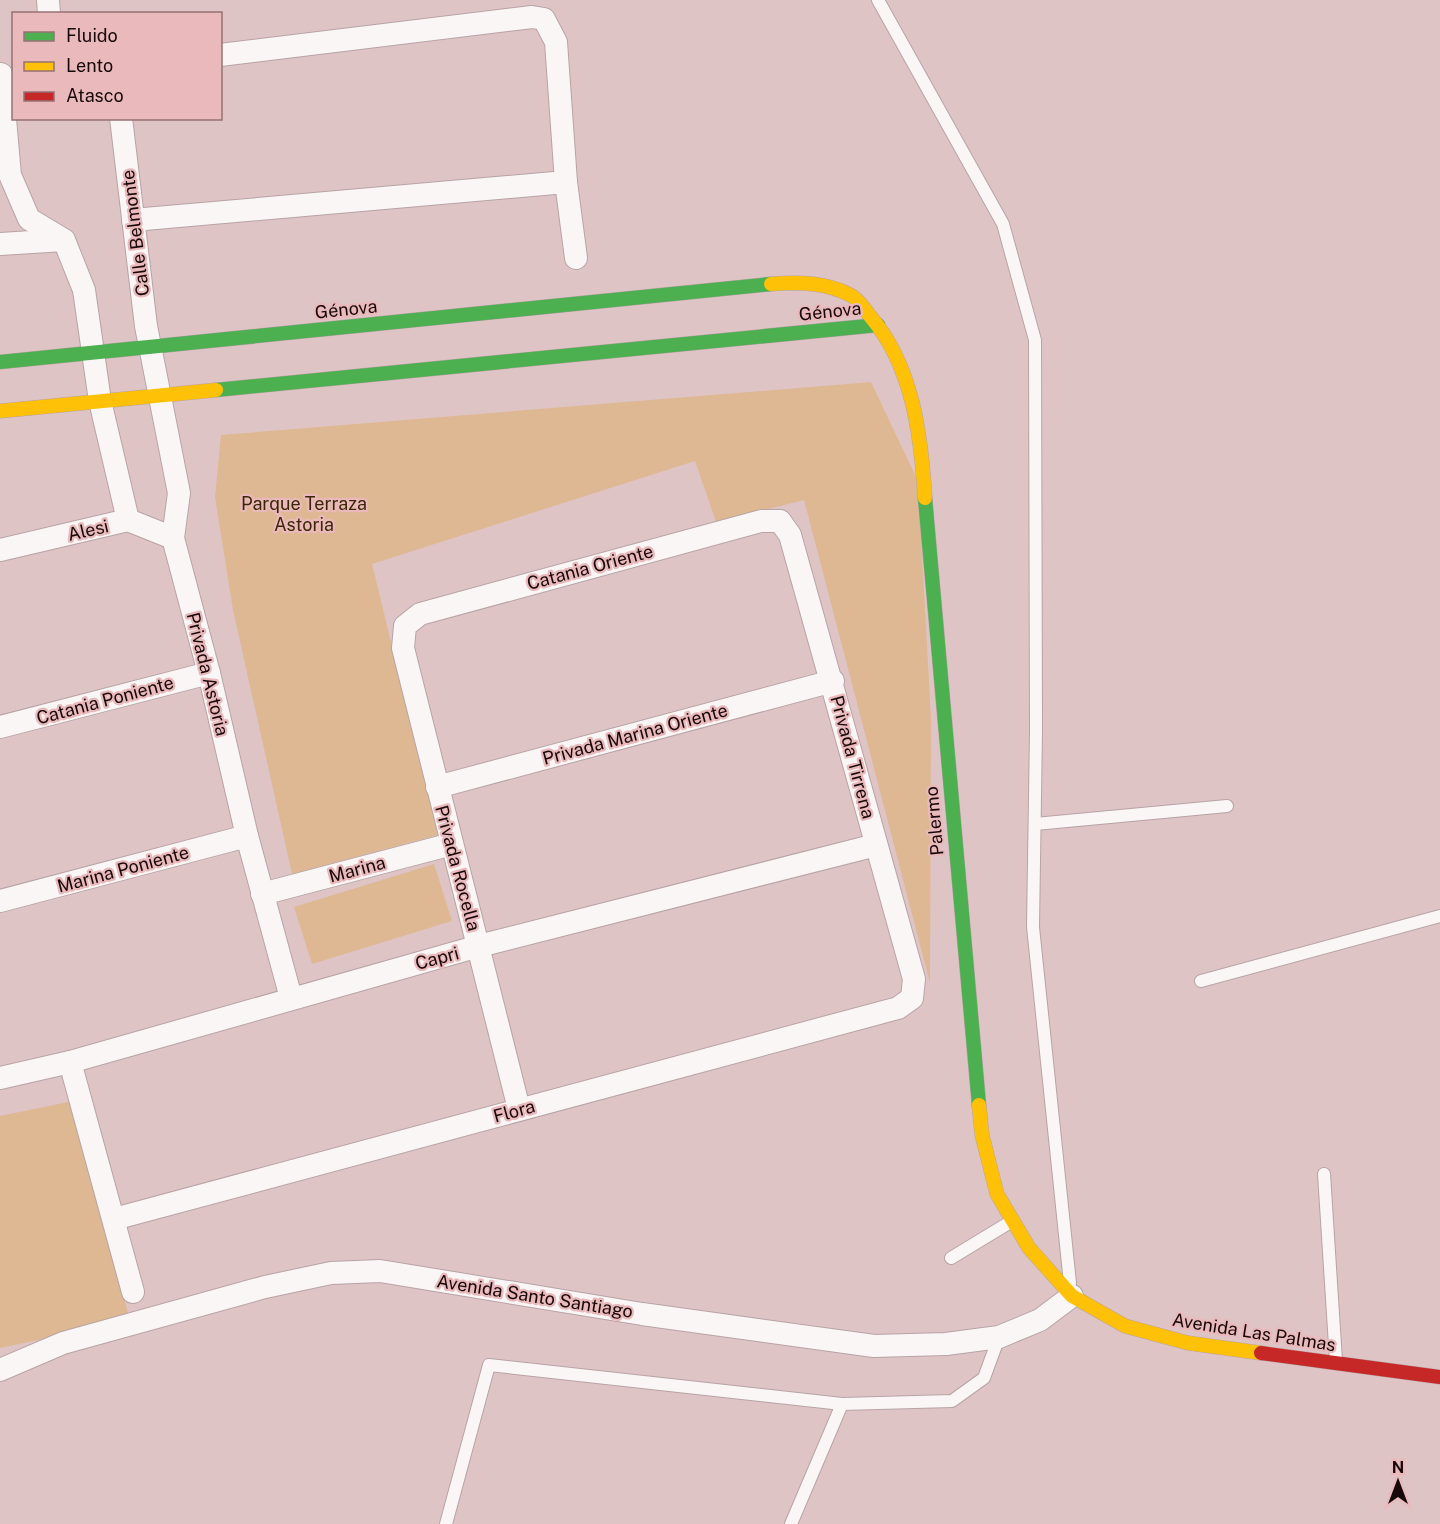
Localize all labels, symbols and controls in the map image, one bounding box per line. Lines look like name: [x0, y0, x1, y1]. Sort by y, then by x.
legend: [12, 12, 222, 120]
text: Fluido: [66, 25, 118, 46]
text: Lento: [66, 55, 113, 76]
text: Atasco: [66, 85, 124, 106]
street label: Calle Belmonte: [117, 169, 153, 297]
street label: Génova: [314, 295, 378, 323]
street label: Génova: [798, 297, 862, 325]
park label: Parque Terraza Astoria: [241, 493, 367, 535]
street label: Alesi: [65, 515, 111, 545]
street label: Catania Oriente: [525, 540, 655, 594]
street label: Privada Astoria: [182, 610, 234, 738]
street label: Catania Poniente: [34, 672, 176, 728]
street label: Privada Tirrena: [826, 693, 880, 821]
street label: Privada Marina Oriente: [540, 699, 730, 769]
street label: Palermo: [921, 786, 947, 856]
street label: Privada Rocella: [431, 803, 485, 933]
street label: Marina Poniente: [55, 841, 191, 897]
street label: Marina: [326, 851, 388, 887]
street label: Capri: [413, 942, 461, 974]
street label: Flora: [491, 1095, 537, 1127]
street label: Avenida Santo Santiago: [435, 1270, 635, 1322]
street label: Avenida Las Palmas: [1171, 1309, 1337, 1355]
north arrow: [1368, 1452, 1428, 1512]
text: N: [1392, 1458, 1404, 1477]

